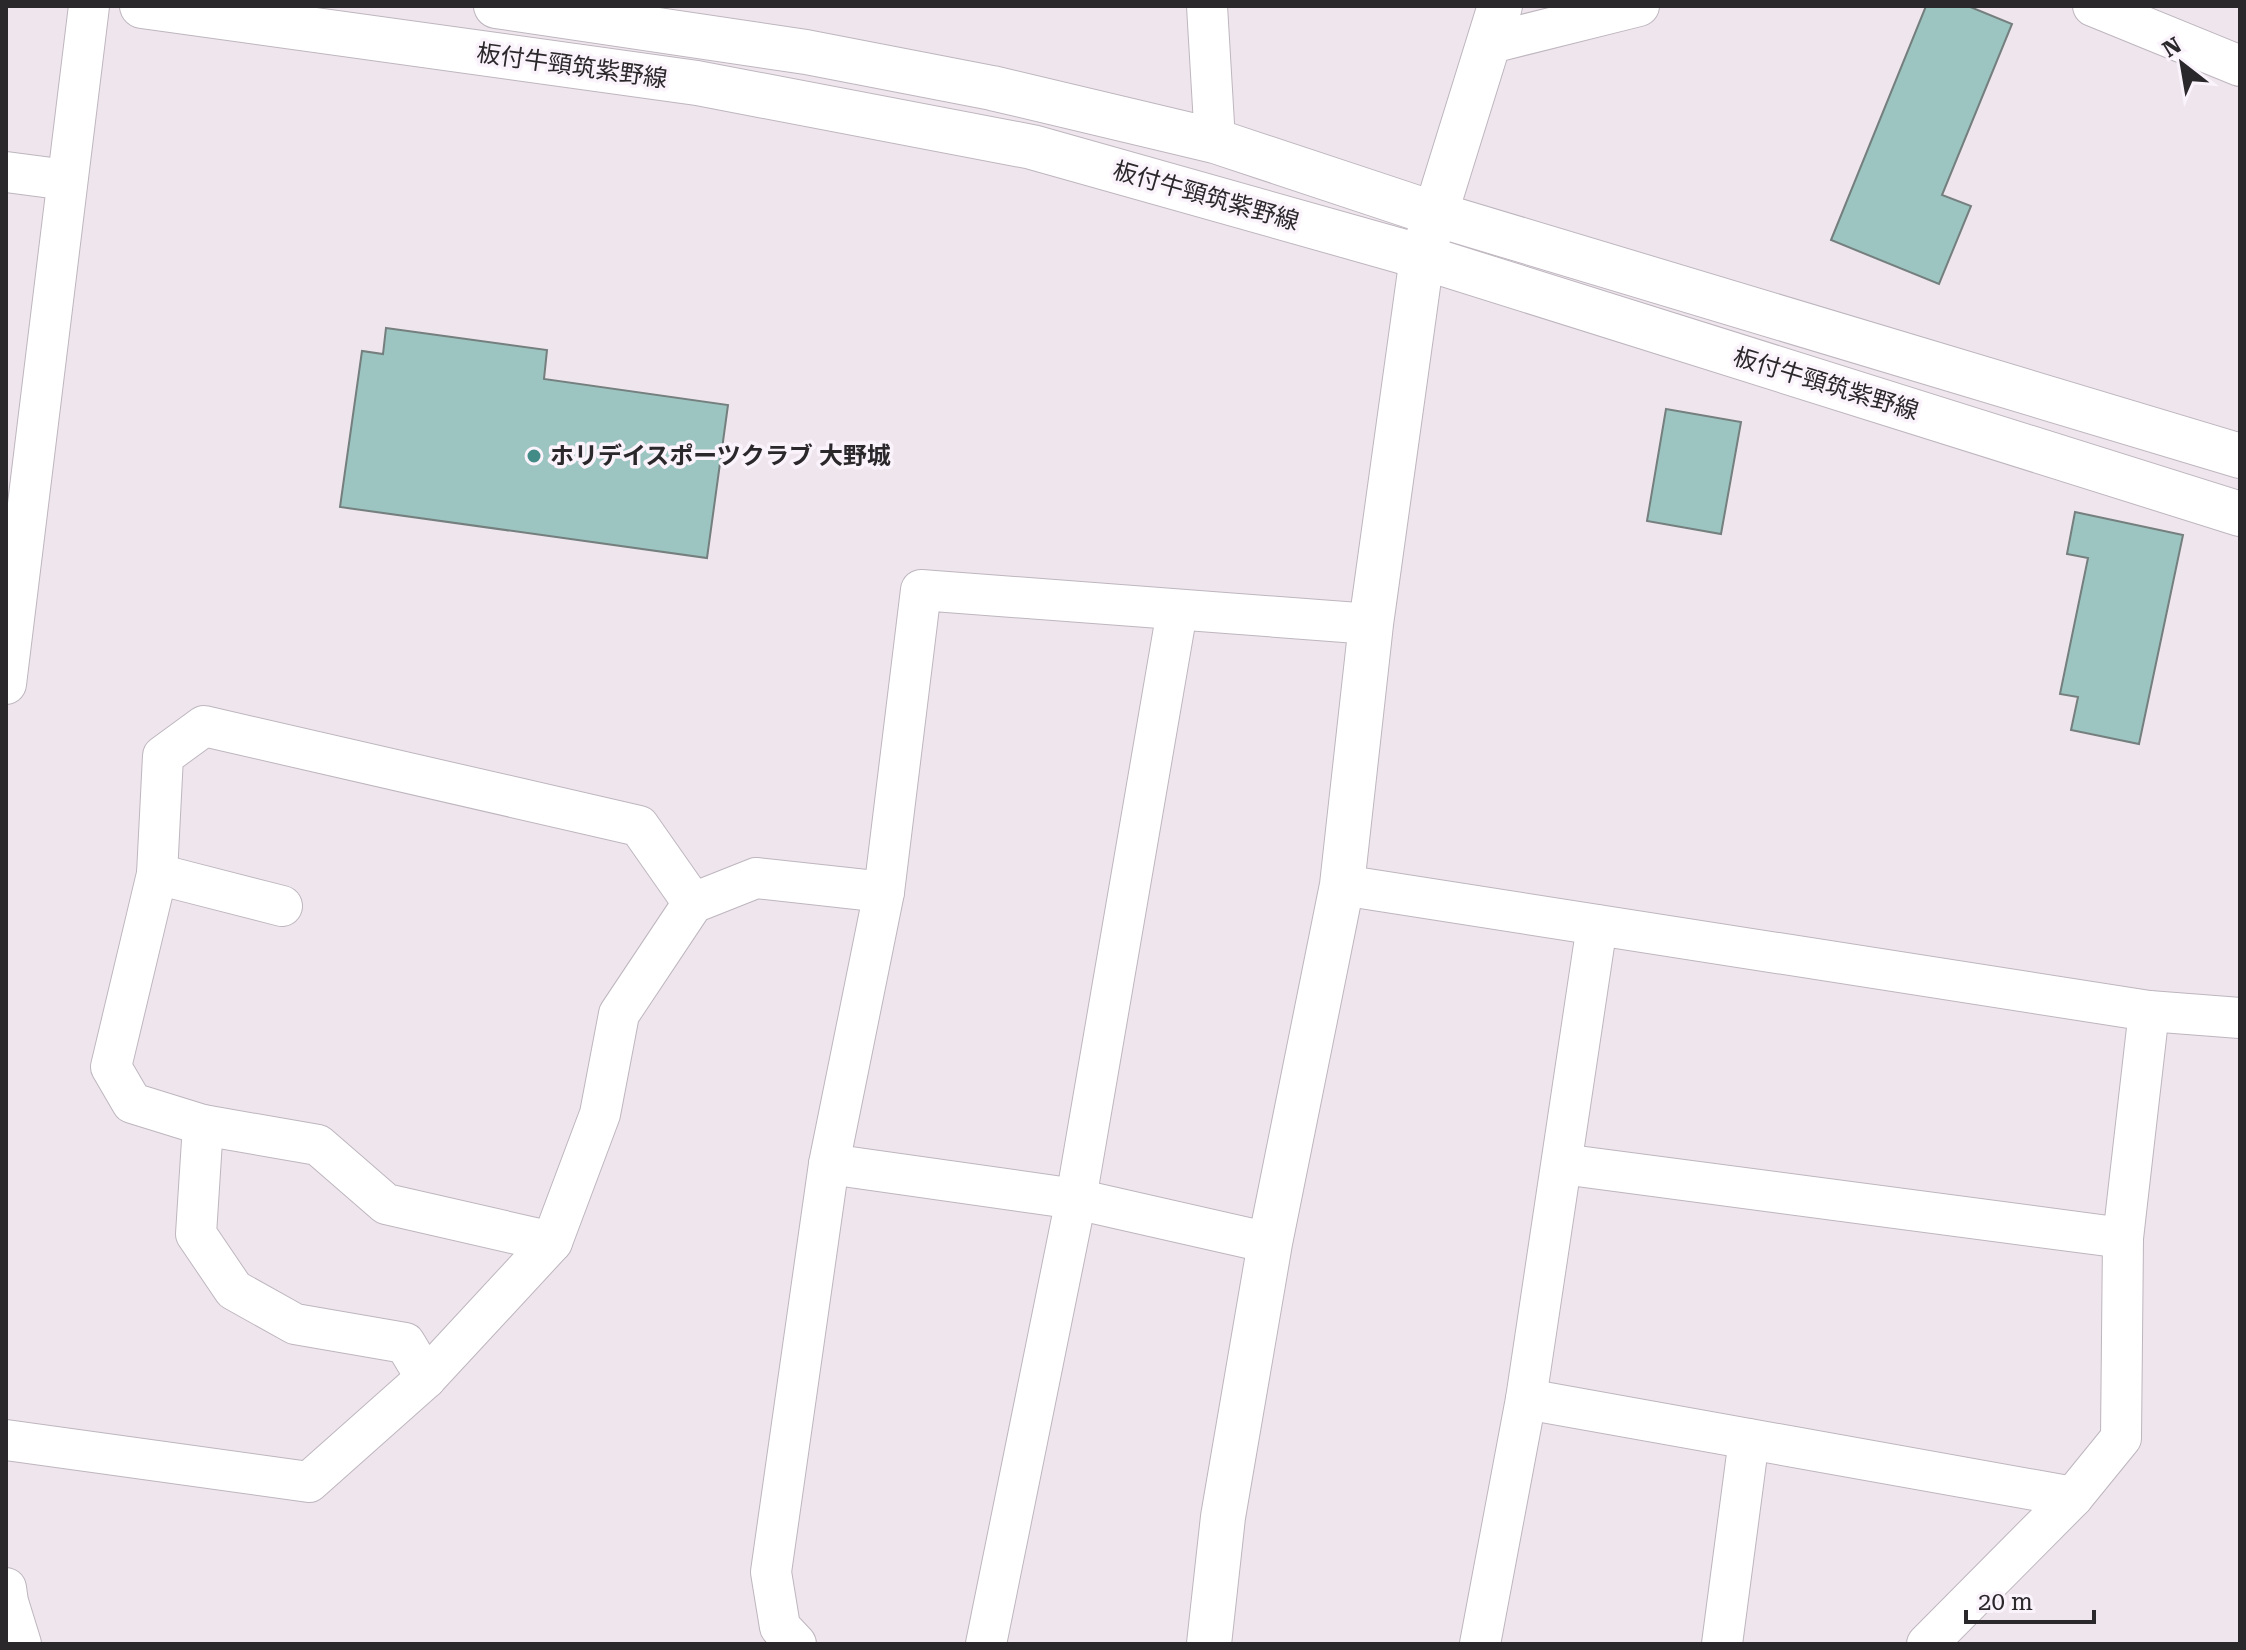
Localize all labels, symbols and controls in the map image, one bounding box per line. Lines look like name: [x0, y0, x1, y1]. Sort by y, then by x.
north arrow: [2142, 24, 2222, 104]
text: N: [2158, 32, 2186, 62]
street label: 板付牛頸筑紫野線: [475, 39, 669, 93]
street label: 板付牛頸筑紫野線: [1110, 156, 1302, 236]
street label: 板付牛頸筑紫野線: [1730, 343, 1922, 425]
place label: ホリデイスポーツクラブ 大野城: [550, 442, 891, 470]
marker: ホリデイスポーツクラブ 大野城: [525, 447, 543, 465]
scale bar: [1966, 1574, 2094, 1624]
text: 20 m: [1978, 1588, 2033, 1616]

